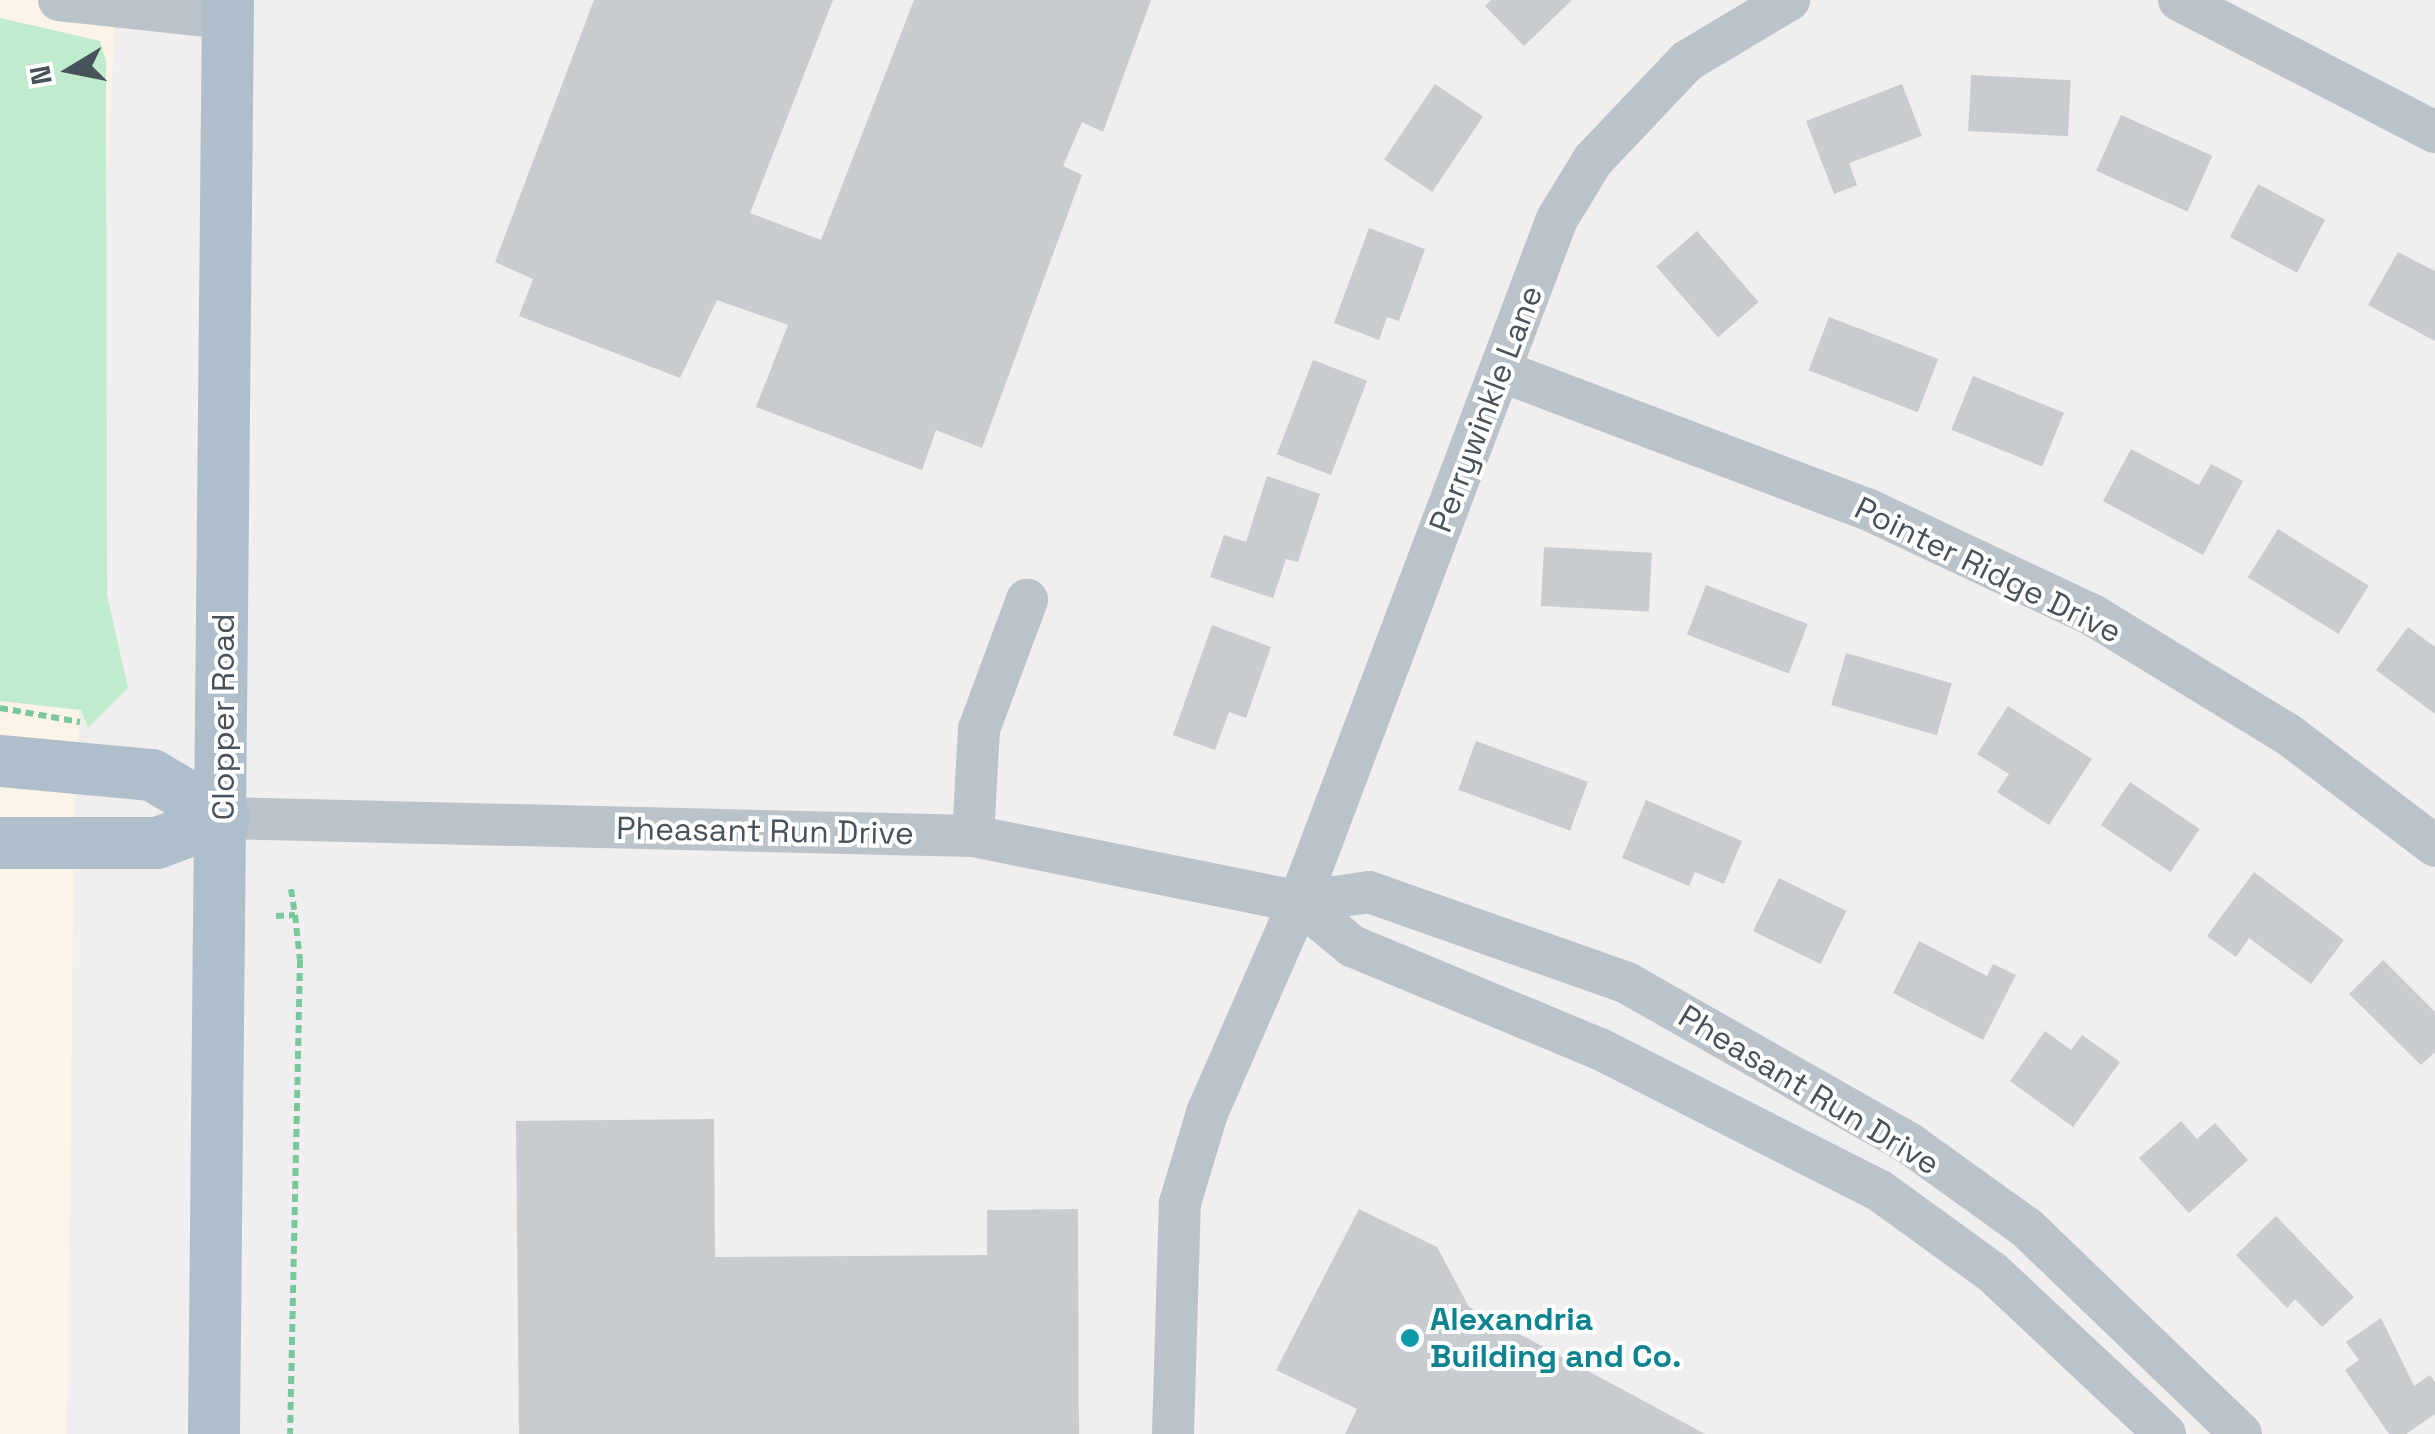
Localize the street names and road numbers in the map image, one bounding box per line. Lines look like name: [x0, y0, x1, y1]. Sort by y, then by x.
street label: Perrywinkle Lane: [1421, 280, 1551, 538]
street label: Pointer Ridge Drive: [1848, 489, 2128, 651]
street label: Clopper Road: [204, 613, 242, 821]
street label: Pheasant Run Drive: [616, 809, 914, 853]
street label: Pheasant Run Drive: [1672, 997, 1946, 1183]

